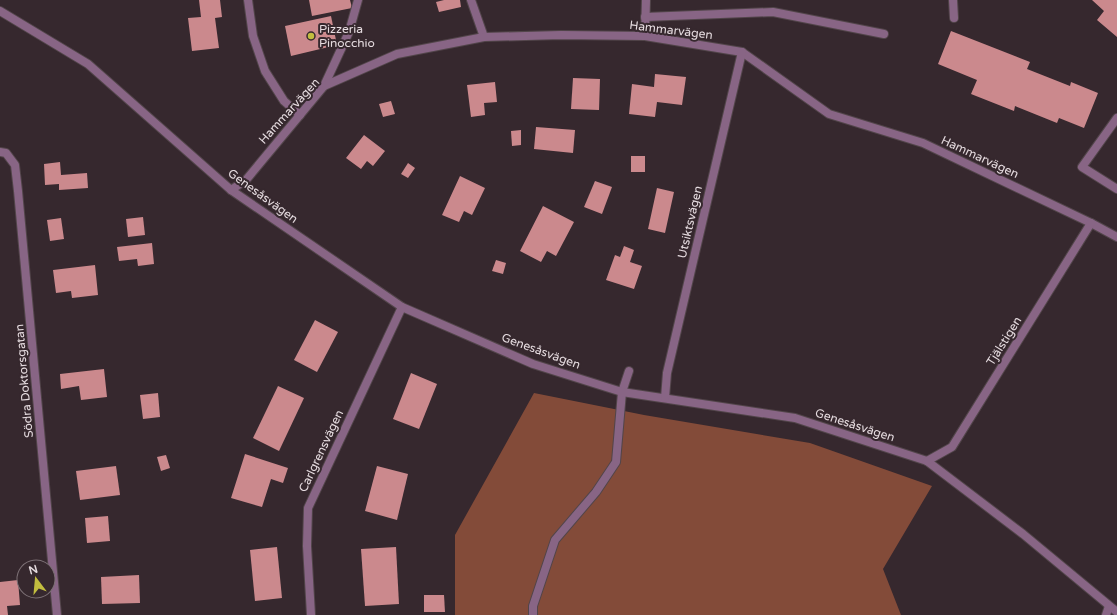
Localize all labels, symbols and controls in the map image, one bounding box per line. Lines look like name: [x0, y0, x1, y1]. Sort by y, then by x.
street label: Hammarvägen: [629, 18, 713, 42]
place label: Pizzeria Pinocchio: [319, 22, 375, 50]
marker: Pizzeria Pinocchio: [306, 31, 316, 41]
street label: Hammarvägen: [256, 75, 322, 147]
street label: Hammarvägen: [939, 133, 1021, 181]
street label: Genesåsvägen: [225, 166, 301, 226]
street label: Utsiktsvägen: [675, 184, 705, 260]
street label: Tjälstigen: [984, 314, 1024, 368]
street label: Södra Doktorsgatan: [12, 323, 36, 439]
street label: Genesåsvägen: [500, 330, 582, 372]
street label: Genesåsvägen: [813, 406, 897, 444]
street label: Carlgrensvägen: [296, 408, 346, 494]
north arrow: [16, 559, 56, 599]
text: N: [27, 562, 39, 577]

